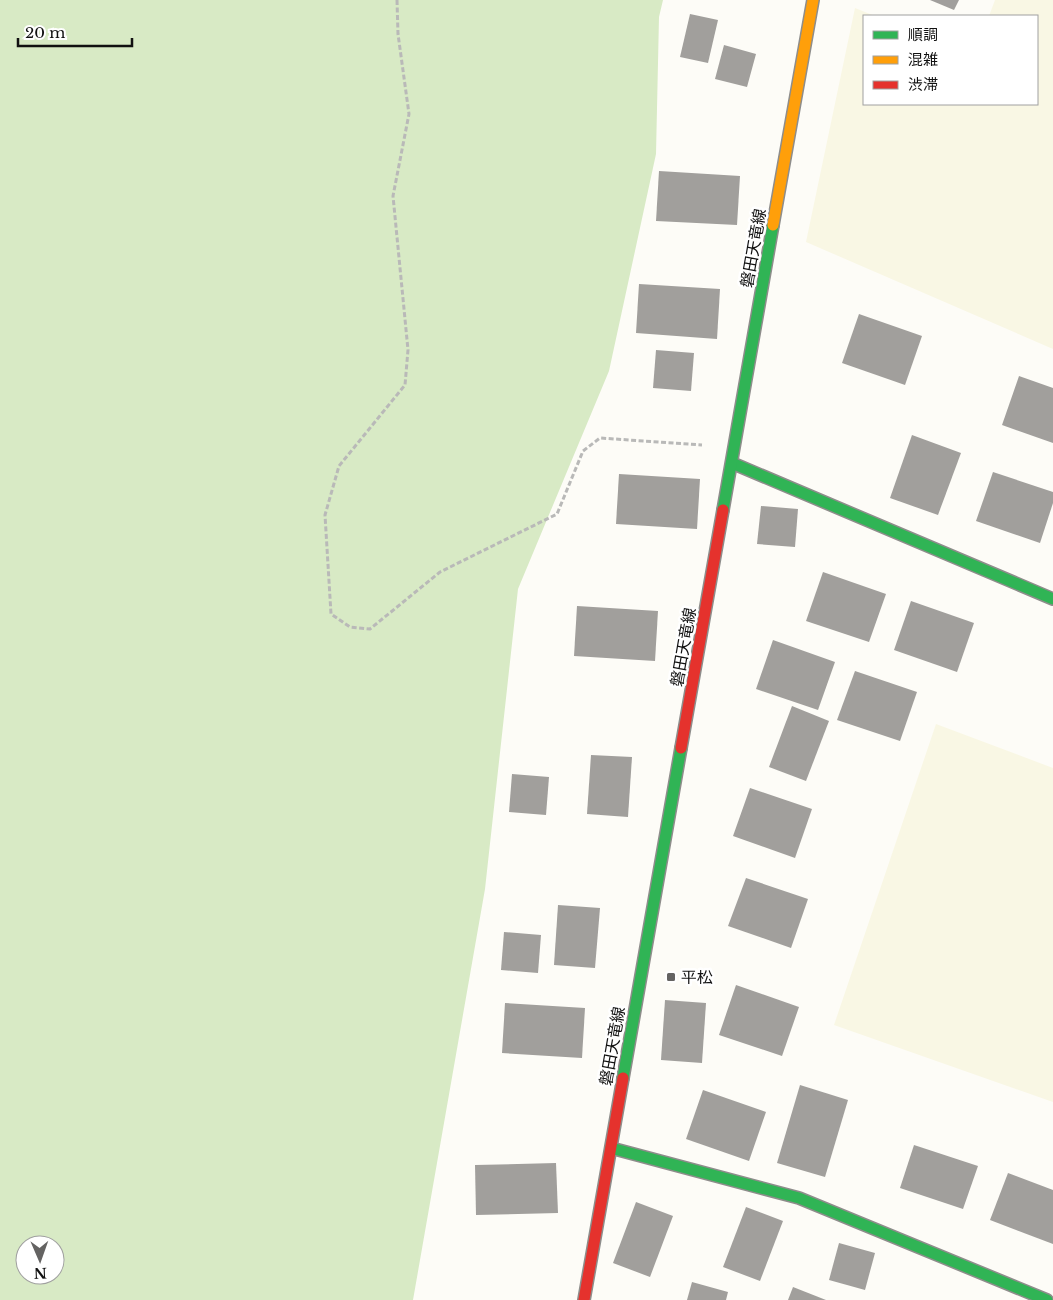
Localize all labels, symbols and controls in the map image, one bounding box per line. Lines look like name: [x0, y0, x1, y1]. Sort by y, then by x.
scale bar: [18, 15, 131, 47]
legend: [863, 15, 1038, 105]
text: 20 m: [25, 23, 65, 42]
text: 順調: [908, 25, 938, 44]
text: 混雑: [908, 50, 938, 69]
text: 渋滞: [908, 75, 938, 94]
street label: 磐田天竜線: [736, 207, 770, 289]
street label: 磐田天竜線: [666, 606, 700, 688]
place label: 平松: [681, 967, 713, 987]
marker: 平松: [665, 971, 677, 983]
street label: 磐田天竜線: [595, 1005, 629, 1087]
north arrow: [15, 1235, 65, 1285]
text: N: [34, 1264, 47, 1282]

